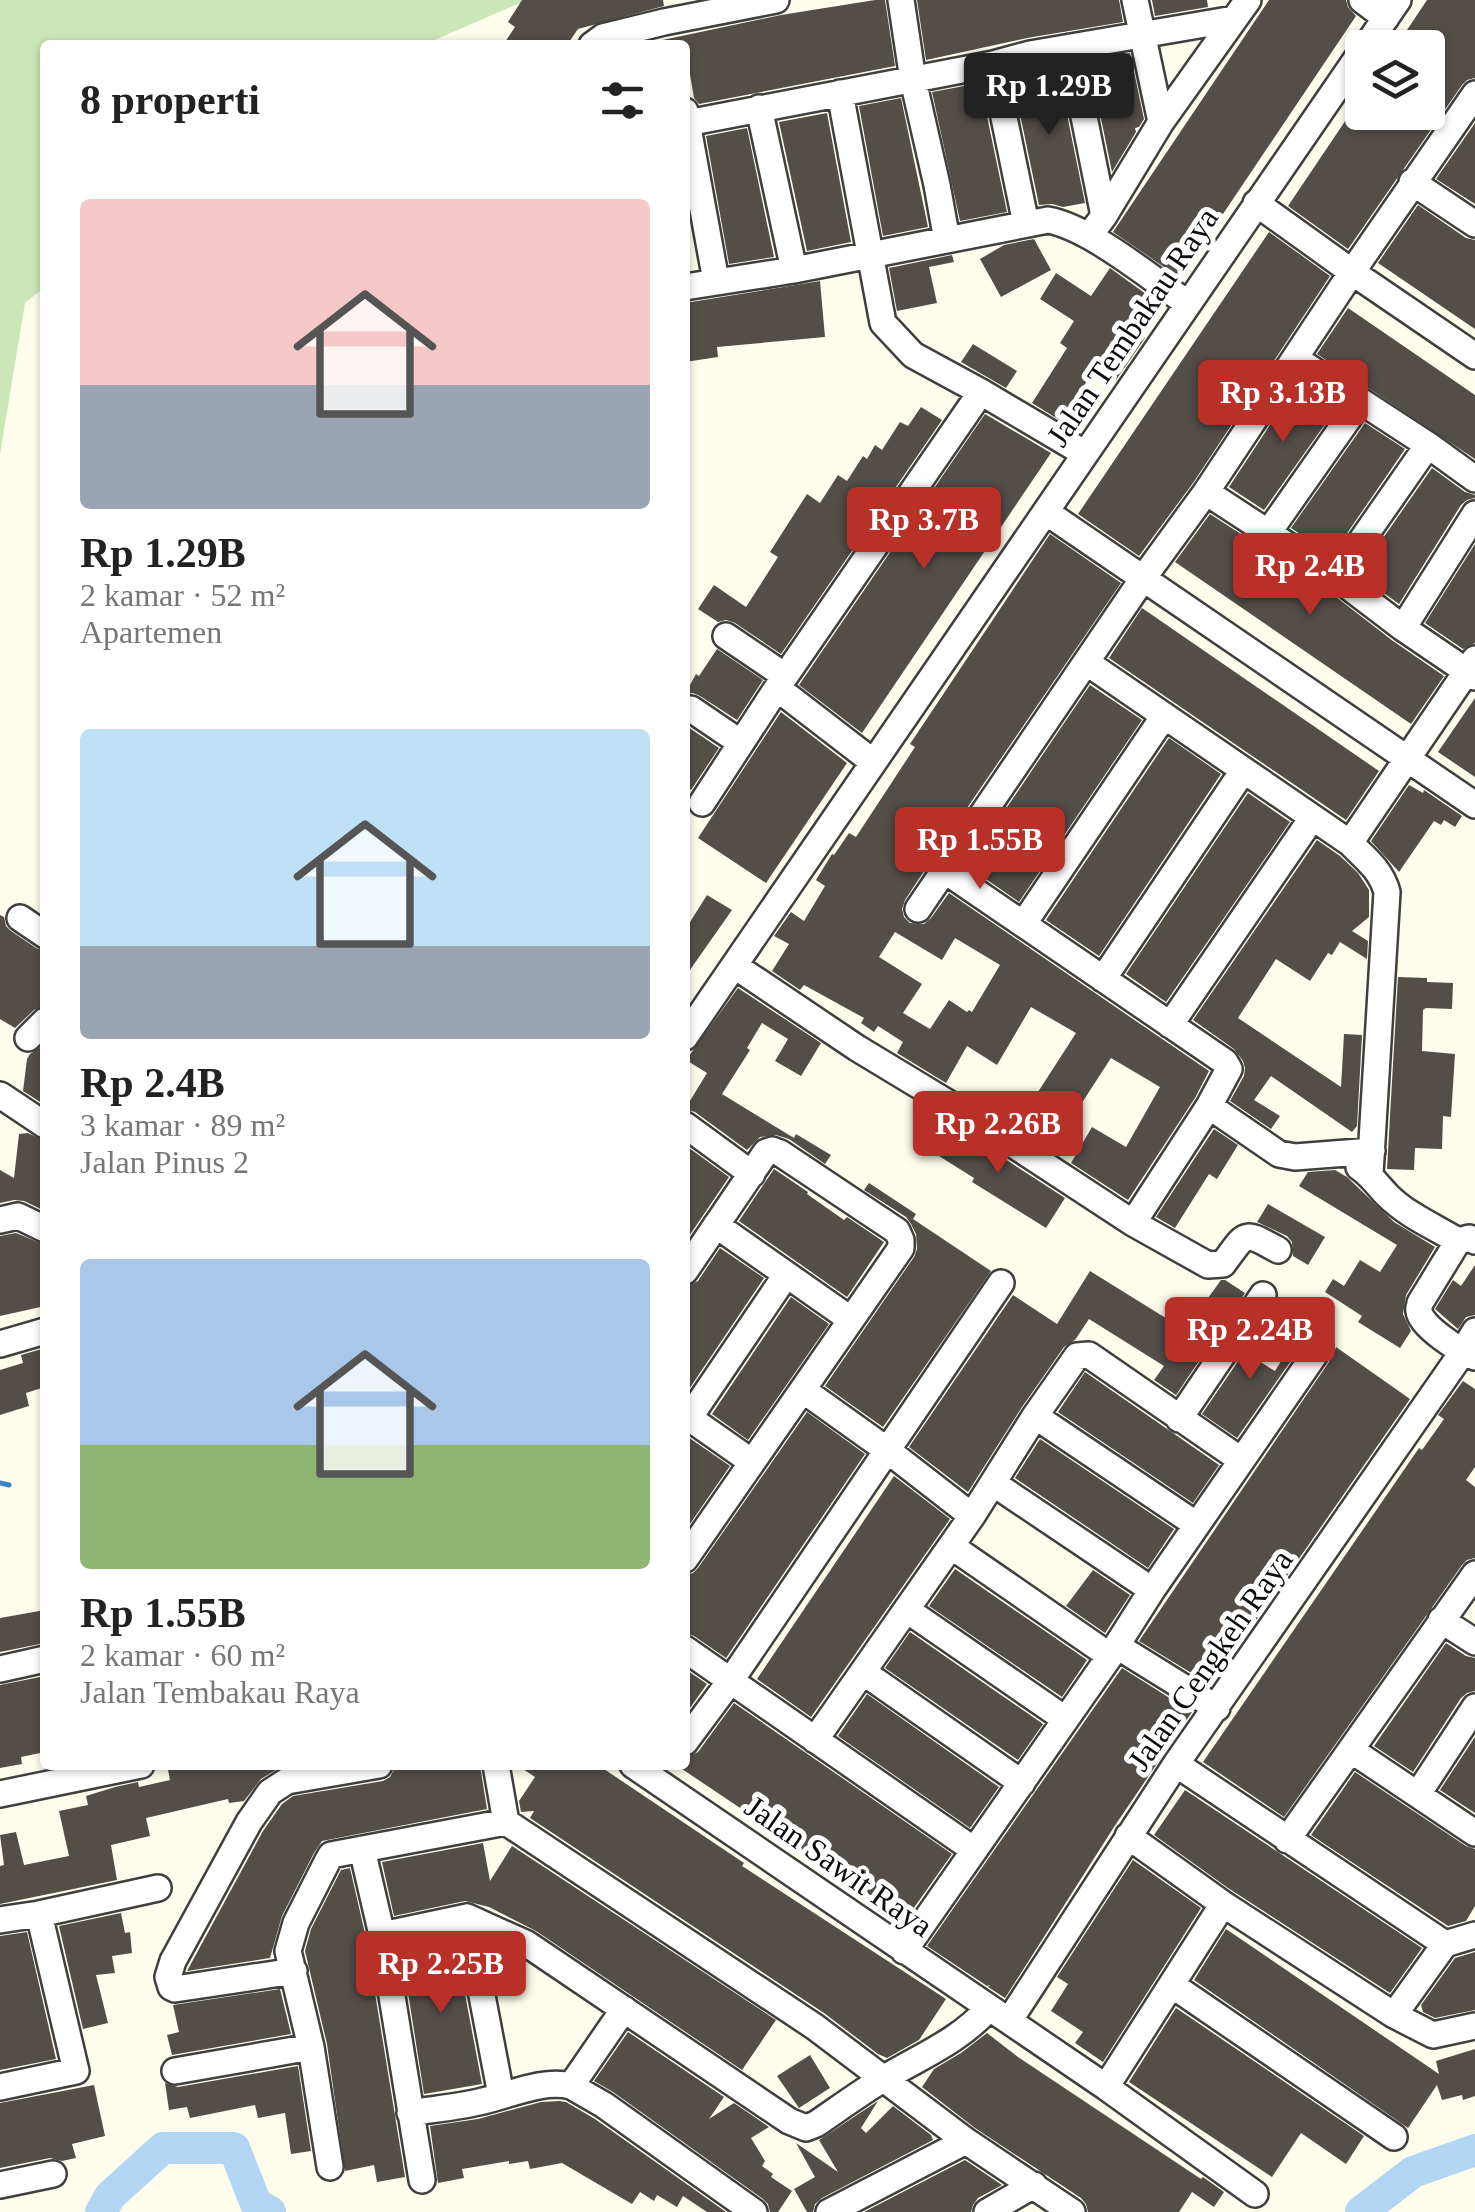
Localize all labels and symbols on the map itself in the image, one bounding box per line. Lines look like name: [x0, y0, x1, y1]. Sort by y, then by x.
pin: Rp 1.29B: [946, 53, 1152, 138]
street label: Jalan Tembakau Raya: [1039, 201, 1225, 453]
pin: Rp 3.13B: [1180, 360, 1386, 445]
pin: Rp 3.7B: [832, 487, 1016, 572]
pin: Rp 2.4B: [1218, 533, 1402, 618]
pin: Rp 1.55B: [877, 807, 1083, 892]
pin: Rp 2.26B: [895, 1091, 1101, 1176]
pin: Rp 2.24B: [1147, 1297, 1353, 1382]
street label: Jalan Cengkeh Raya: [1120, 1543, 1300, 1777]
street label: Jalan Sawit Raya: [738, 1788, 940, 1944]
pin: Rp 2.25B: [338, 1931, 544, 2016]

